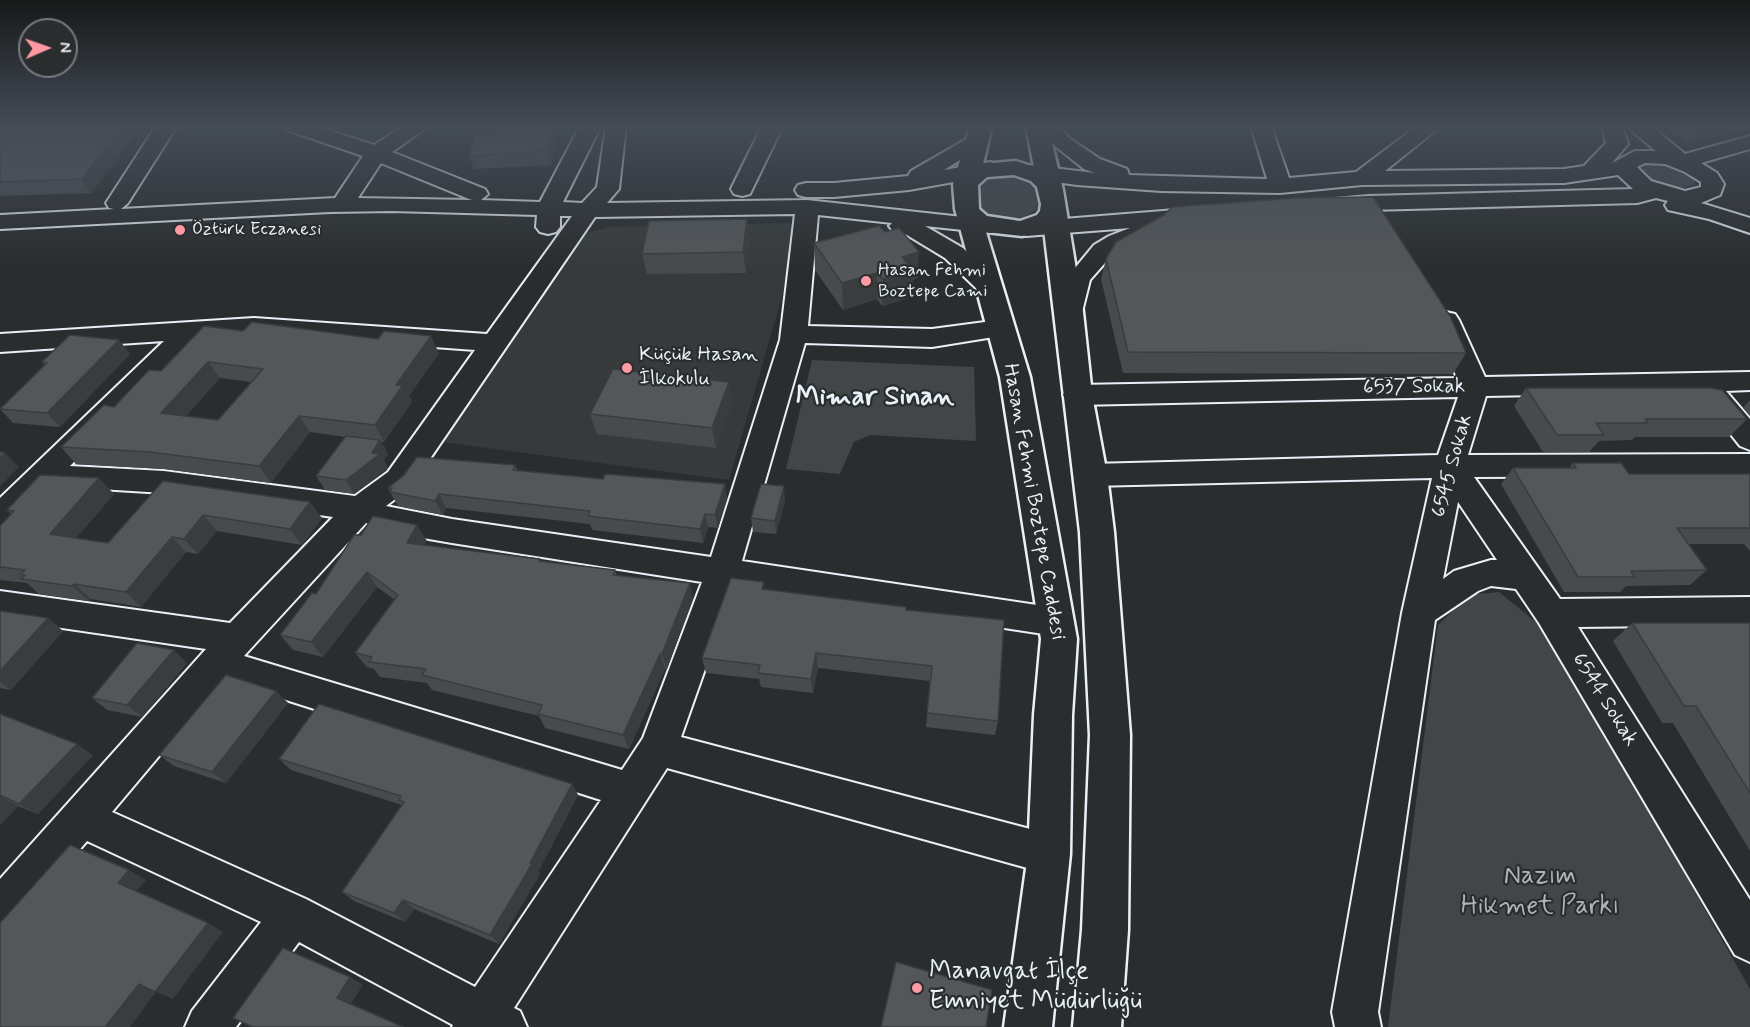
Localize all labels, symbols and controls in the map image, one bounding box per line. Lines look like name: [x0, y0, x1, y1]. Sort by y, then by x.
north arrow: [18, 18, 78, 78]
text: N: [54, 42, 75, 53]
place label: Öztürk Eczanesi: [192, 219, 321, 241]
marker: Öztürk Eczanesi: [173, 223, 187, 237]
place label: Hasan Fehmi Boztepe Cami: [878, 260, 987, 302]
marker: Hasan Fehmi Boztepe Cami: [859, 274, 873, 288]
place label: Küçük Hasan İlkokulu: [639, 343, 758, 393]
marker: Küçük Hasan İlkokulu: [620, 361, 634, 375]
street label: Hasan Fehmi Boztepe Caddesi: [996, 362, 1070, 642]
street label: 6537 Sokak: [1363, 375, 1465, 401]
district label: Mimar Sinan: [796, 382, 954, 414]
street label: 6545 Sokak: [1427, 412, 1479, 520]
street label: 6544 Sokak: [1565, 649, 1643, 751]
park label: Nazım Hikmet Parkı: [1461, 862, 1619, 924]
place label: Manavgat İlçe Emniyet Müdürlüğü: [929, 957, 1142, 1018]
marker: Manavgat İlçe Emniyet Müdürlüğü: [910, 981, 924, 995]

